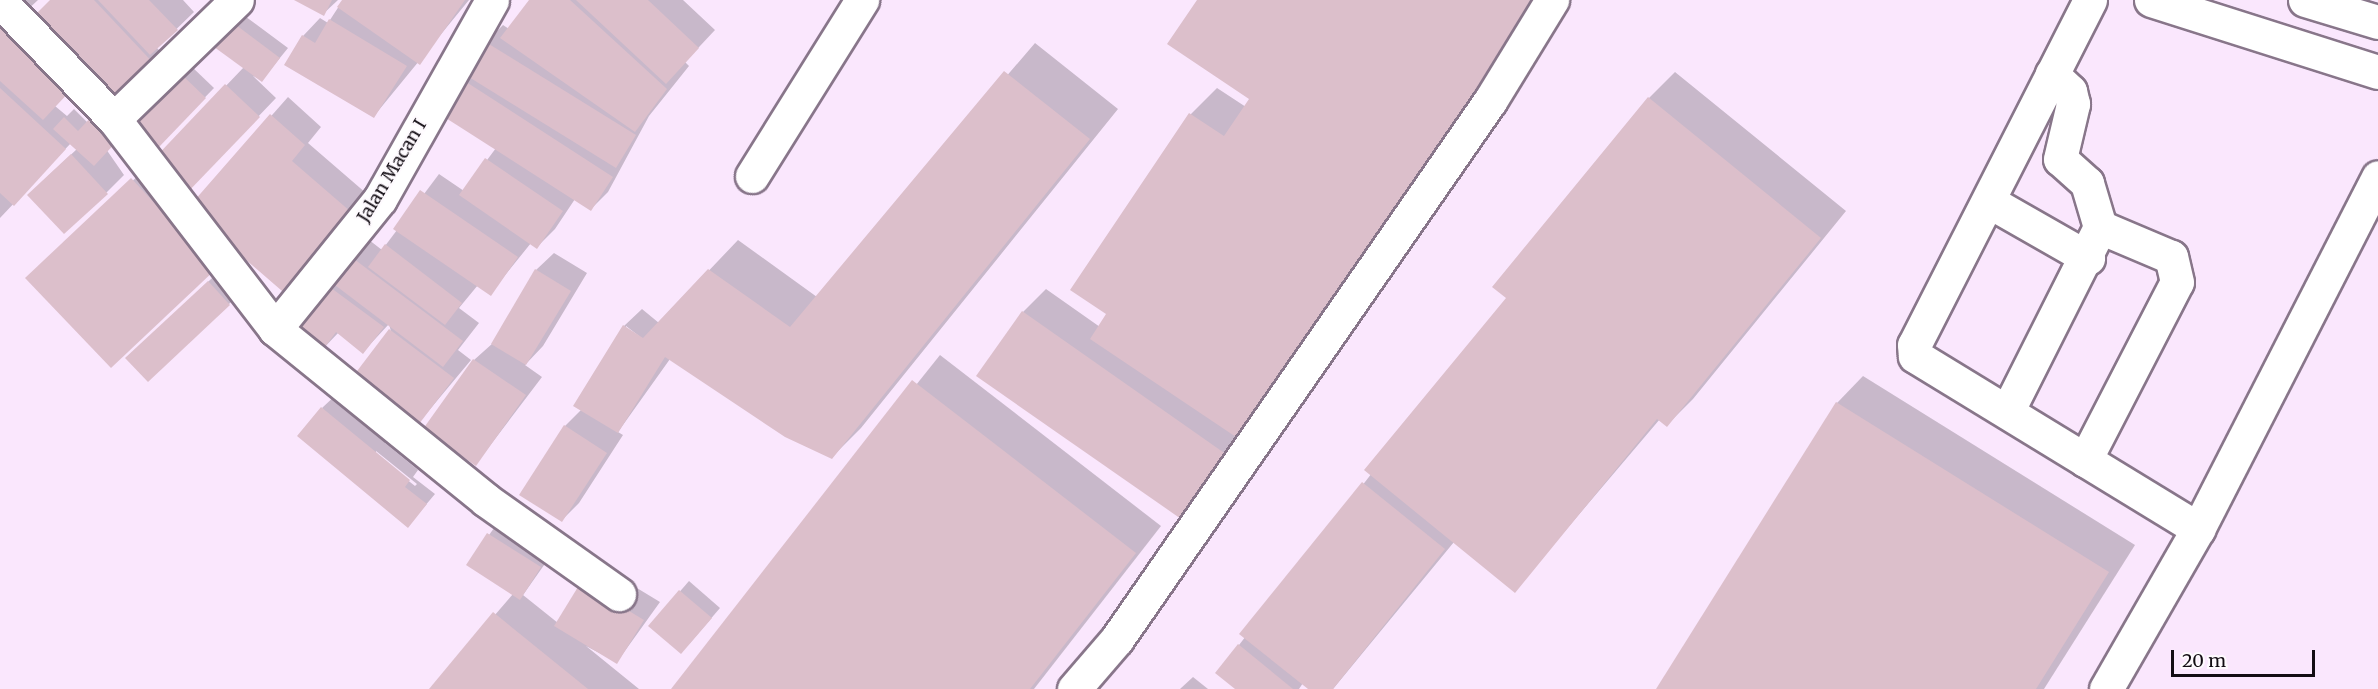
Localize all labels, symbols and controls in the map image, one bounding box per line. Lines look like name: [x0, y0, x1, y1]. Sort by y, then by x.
street label: Jalan Macan I: [353, 116, 431, 226]
scale bar: [2174, 638, 2318, 676]
text: 20 m: [2182, 649, 2226, 672]

